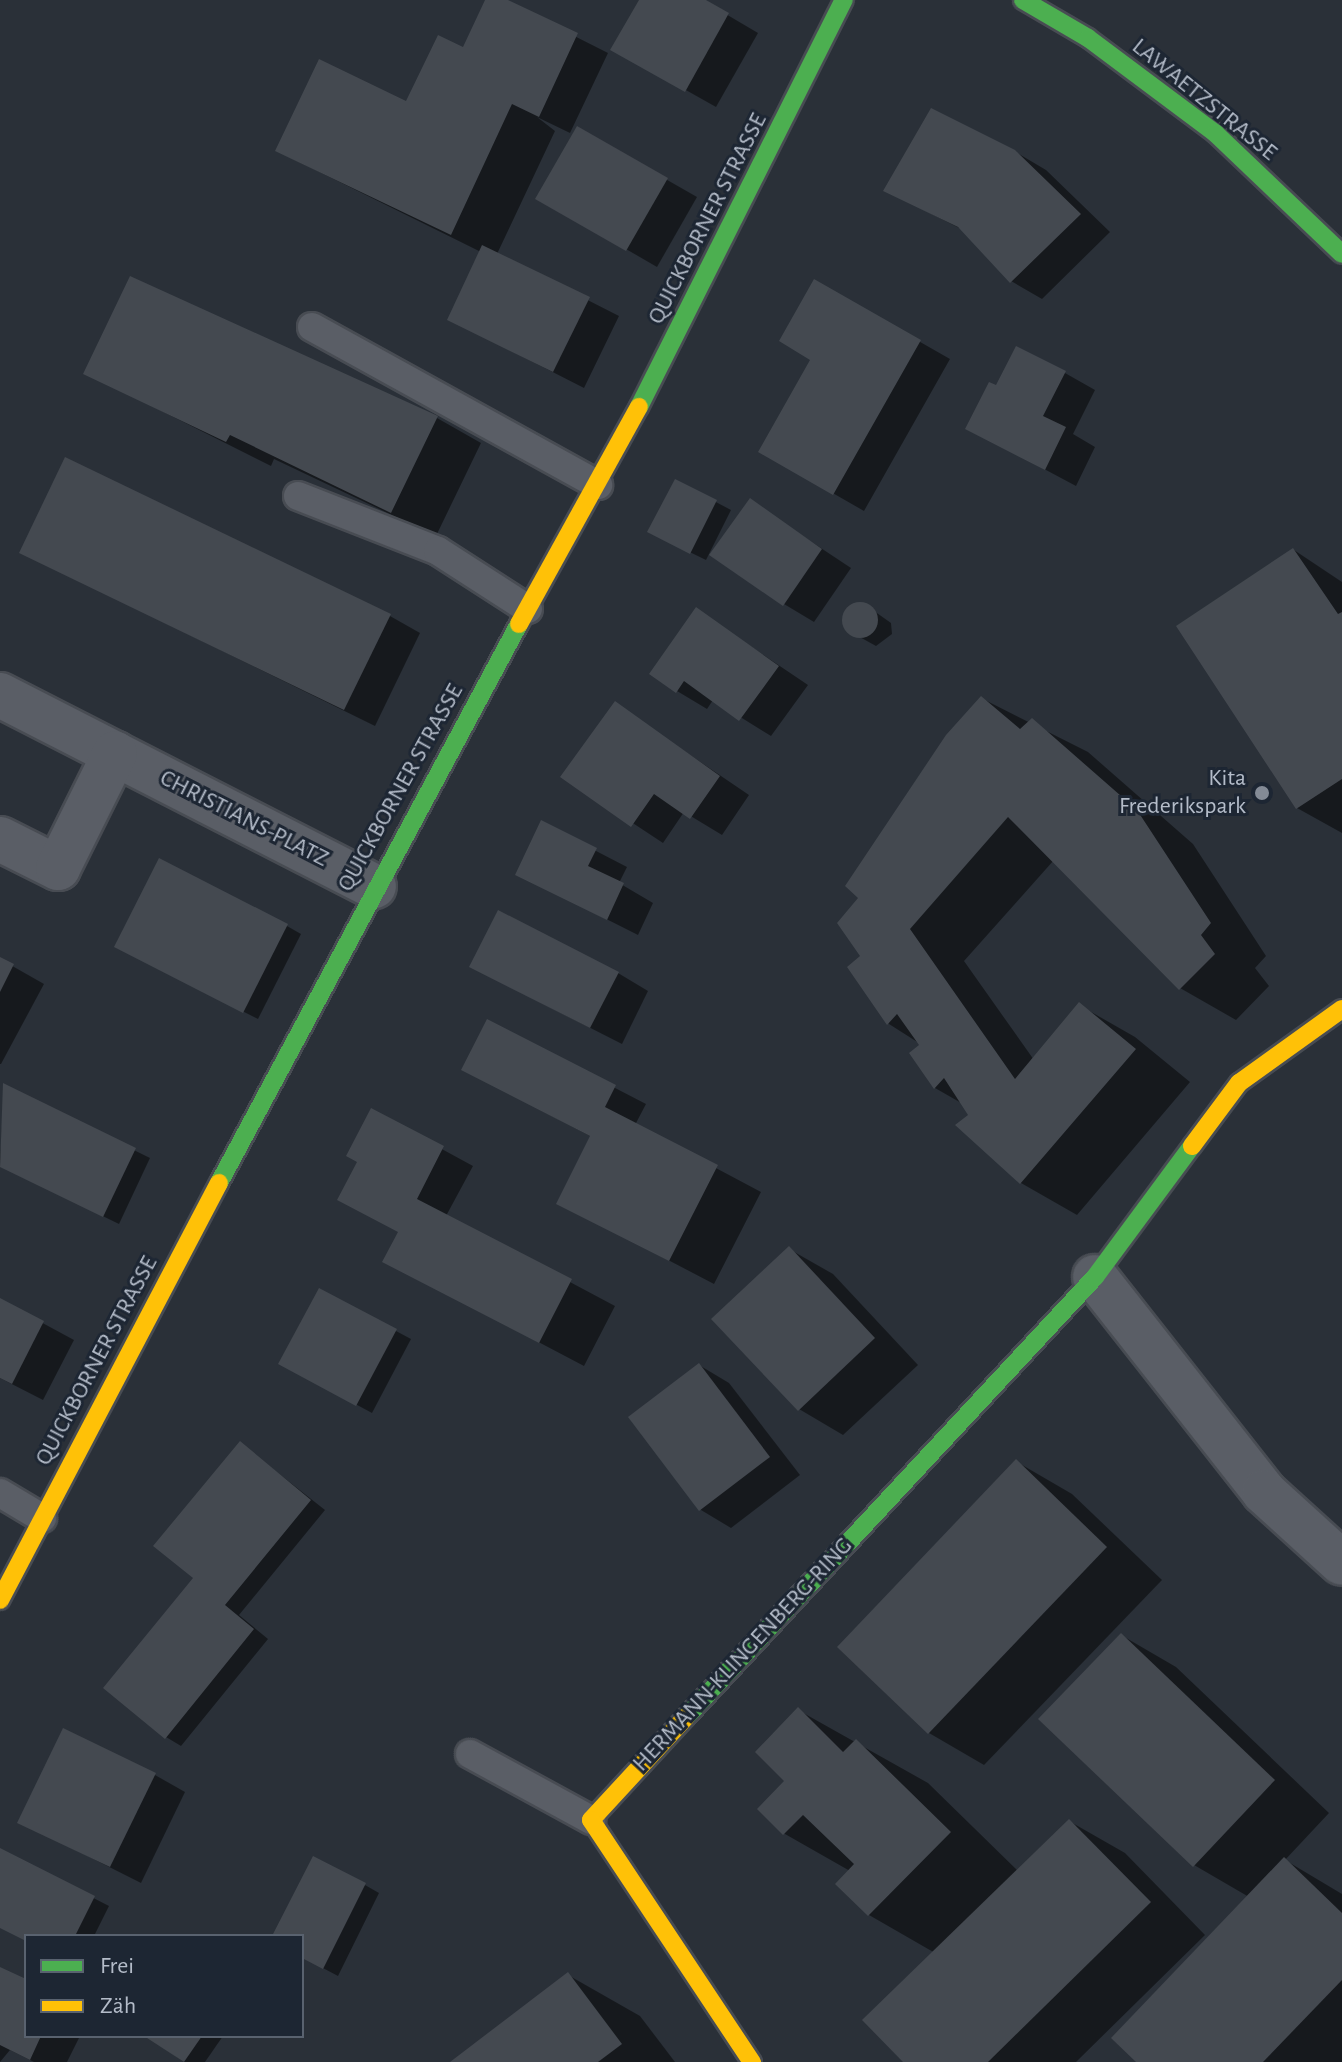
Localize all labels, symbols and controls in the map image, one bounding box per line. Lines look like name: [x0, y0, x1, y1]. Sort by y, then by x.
street label: LAWAETZSTRASSE: [1126, 33, 1282, 167]
street label: QUICKBORNER STRASSE: [642, 109, 774, 329]
street label: QUICKBORNER STRASSE: [332, 679, 470, 897]
street label: CHRISTIANS-PLATZ: [155, 764, 333, 874]
place label: Kita Frederikspark: [1119, 765, 1246, 821]
marker: Kita Frederikspark: [1253, 784, 1271, 802]
street label: QUICKBORNER STRASSE: [30, 1251, 164, 1471]
street label: HERMANN-KLINGENBERG-RING: [627, 1532, 859, 1778]
legend: [24, 1934, 304, 2038]
text: Frei: [100, 1954, 134, 1978]
text: Zäh: [100, 1994, 136, 2018]

